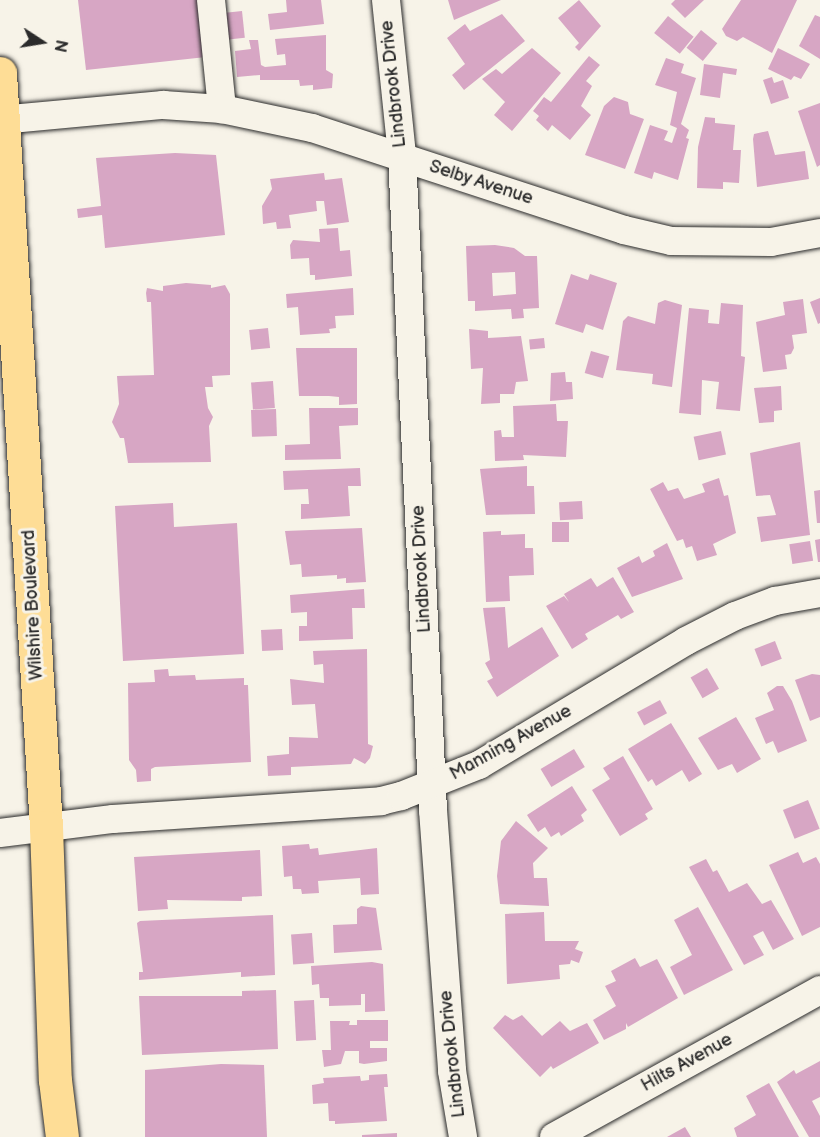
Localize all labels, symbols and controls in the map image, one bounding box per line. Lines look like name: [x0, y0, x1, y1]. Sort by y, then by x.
north arrow: [12, 12, 72, 72]
street label: Lindbrook Drive: [377, 19, 411, 149]
text: N: [50, 38, 71, 54]
street label: Selby Avenue: [426, 156, 536, 210]
street label: Lindbrook Drive: [408, 505, 436, 633]
street label: Wilshire Boulevard: [18, 529, 48, 681]
street label: Manning Avenue: [446, 701, 576, 785]
street label: Lindbrook Drive: [436, 989, 470, 1119]
street label: Hilts Avenue: [638, 1029, 736, 1097]

